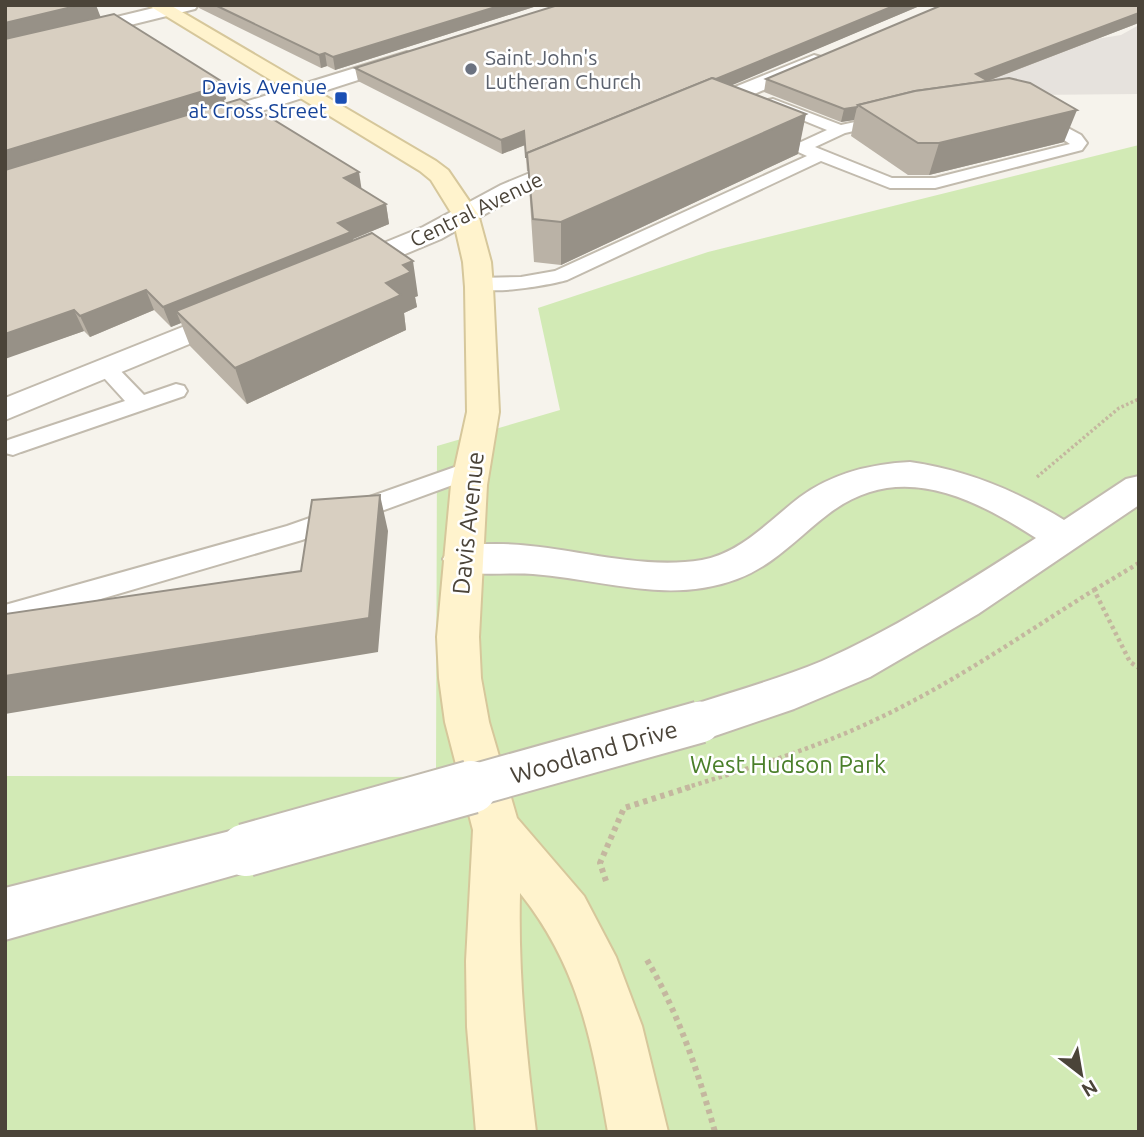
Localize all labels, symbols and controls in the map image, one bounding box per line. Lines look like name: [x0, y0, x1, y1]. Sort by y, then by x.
place label: Saint John's Lutheran Church: [485, 45, 642, 93]
marker: Saint John's Lutheran Church: [463, 61, 479, 77]
place label: Davis Avenue at Cross Street: [188, 74, 327, 122]
marker: Davis Avenue at Cross Street: [333, 90, 349, 106]
street label: Central Avenue: [406, 167, 546, 251]
street label: Davis Avenue: [447, 450, 489, 596]
street label: Woodland Drive: [507, 715, 681, 789]
park label: West Hudson Park: [690, 751, 886, 778]
north arrow: [1046, 1039, 1116, 1109]
text: N: [1078, 1075, 1102, 1102]

